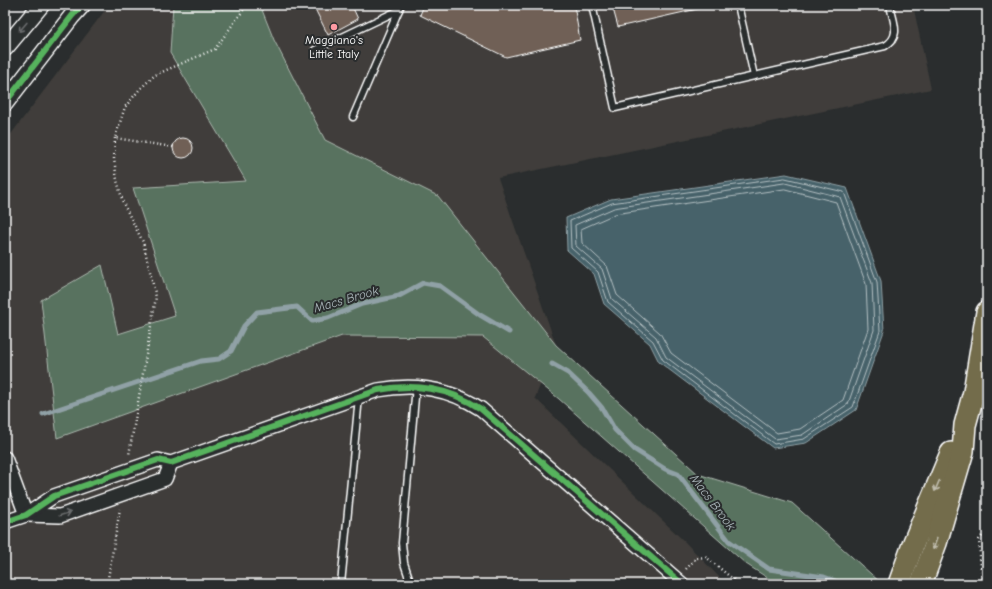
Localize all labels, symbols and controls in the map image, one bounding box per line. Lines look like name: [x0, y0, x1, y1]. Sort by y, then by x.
one-way arrow: [19, 21, 28, 32]
marker: Maggiano's Little Italy: [329, 22, 339, 32]
place label: Maggiano's Little Italy: [305, 33, 363, 61]
water label: Macs Brook: [311, 282, 381, 316]
water label: Macs Brook: [686, 470, 739, 534]
one-way arrow: [933, 480, 940, 492]
one-way arrow: [58, 510, 71, 517]
one-way arrow: [931, 538, 939, 550]

